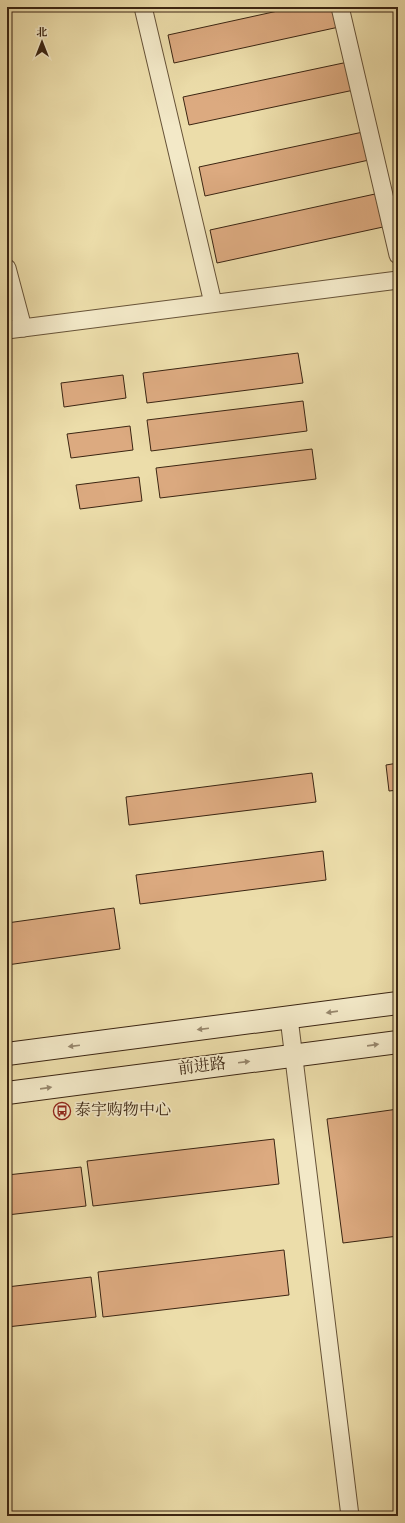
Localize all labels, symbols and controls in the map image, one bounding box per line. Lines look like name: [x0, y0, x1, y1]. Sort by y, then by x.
north arrow: [22, 22, 62, 62]
text: 北: [37, 26, 48, 40]
one-way arrow: [326, 1009, 338, 1015]
one-way arrow: [197, 1026, 209, 1032]
one-way arrow: [68, 1042, 80, 1049]
one-way arrow: [367, 1042, 379, 1048]
street label: 前进路: [177, 1054, 227, 1080]
one-way arrow: [238, 1059, 250, 1065]
one-way arrow: [40, 1085, 52, 1091]
bus stop icon: 泰宇购物中心: [52, 1101, 72, 1121]
place label: 泰宇购物中心: [75, 1101, 171, 1121]

